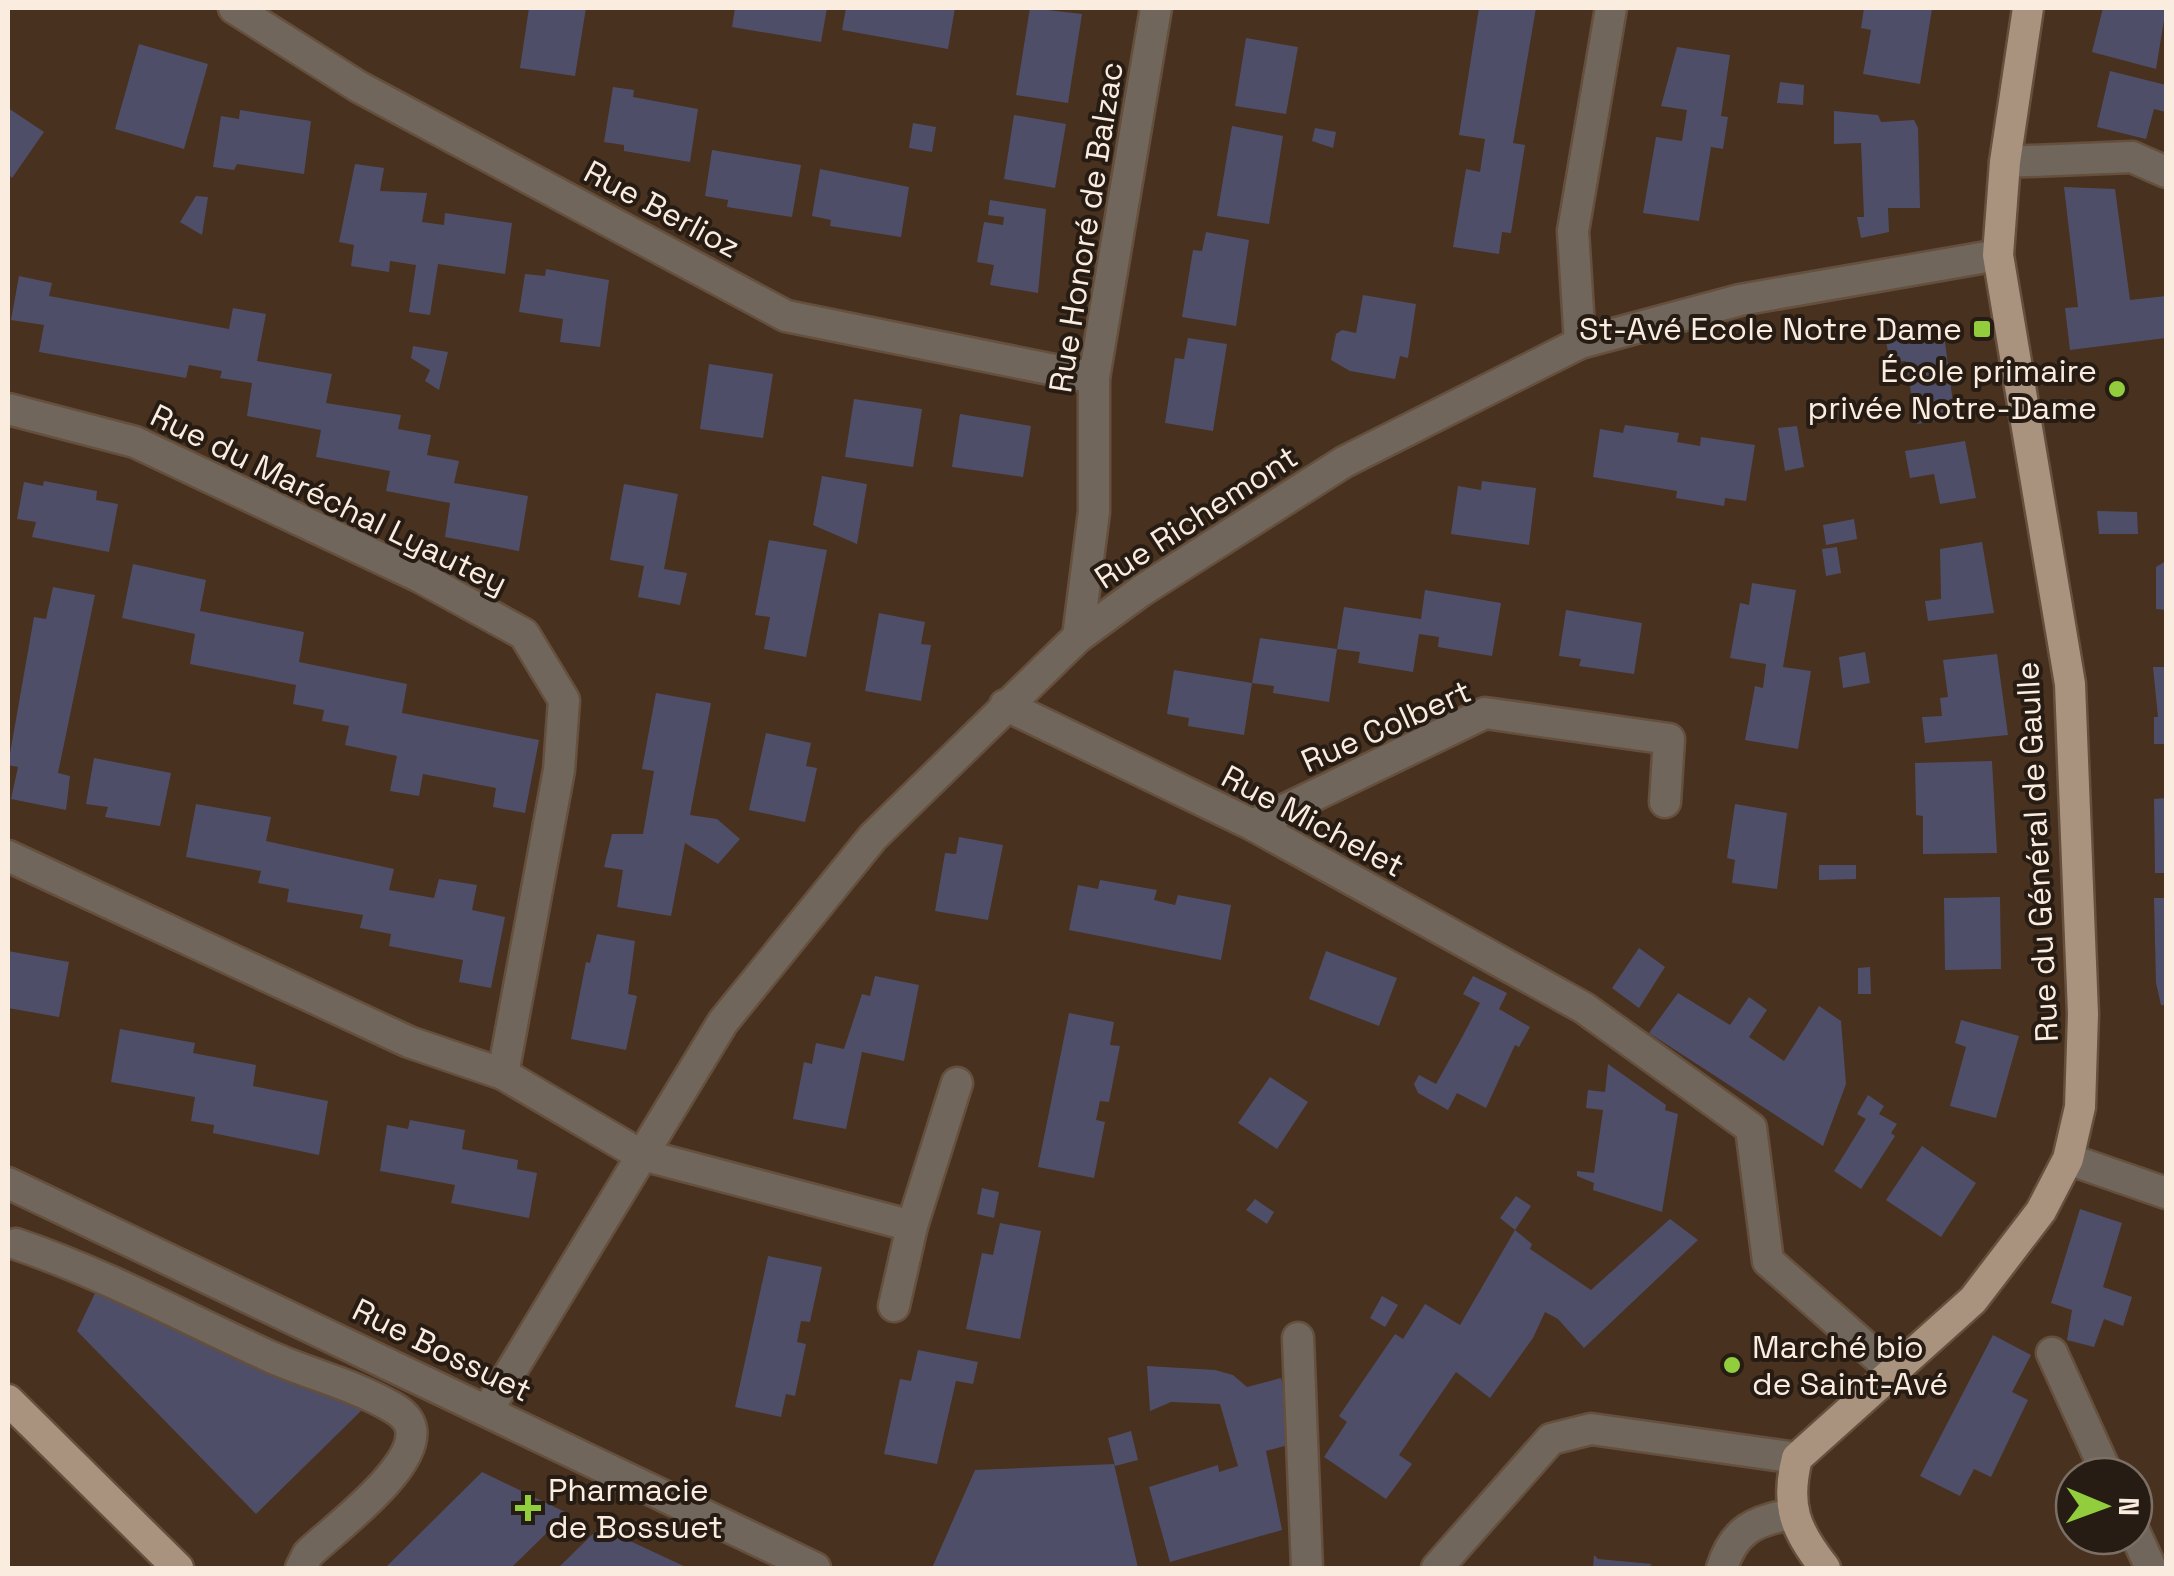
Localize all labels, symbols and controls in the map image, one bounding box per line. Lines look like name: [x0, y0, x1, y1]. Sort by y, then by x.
street label: Rue Honoré de Balzac: [1040, 59, 1132, 395]
street label: Rue Berlioz: [577, 151, 747, 267]
place label: St-Avé Ecole Notre Dame: [1579, 309, 1962, 349]
marker: St-Avé Ecole Notre Dame: [1971, 318, 1993, 340]
place label: École primaire privée Notre-Dame: [1808, 351, 2097, 428]
marker: École primaire privée Notre-Dame: [2106, 378, 2128, 400]
street label: Rue du Maréchal Lyautey: [144, 395, 514, 603]
street label: Rue Richemont: [1087, 437, 1305, 597]
street label: Rue du Général de Gaulle: [2007, 661, 2067, 1043]
street label: Rue Colbert: [1295, 671, 1477, 781]
street label: Rue Michelet: [1215, 756, 1411, 886]
street label: Rue Bossuet: [346, 1289, 538, 1411]
place label: Marché bio de Saint-Avé: [1752, 1327, 1948, 1404]
marker: Marché bio de Saint-Avé: [1721, 1354, 1743, 1376]
north arrow: [2054, 1456, 2154, 1556]
place label: Pharmacie de Bossuet: [548, 1470, 723, 1547]
marker: Pharmacie de Bossuet: [517, 1497, 539, 1519]
text: N: [2111, 1497, 2147, 1516]

